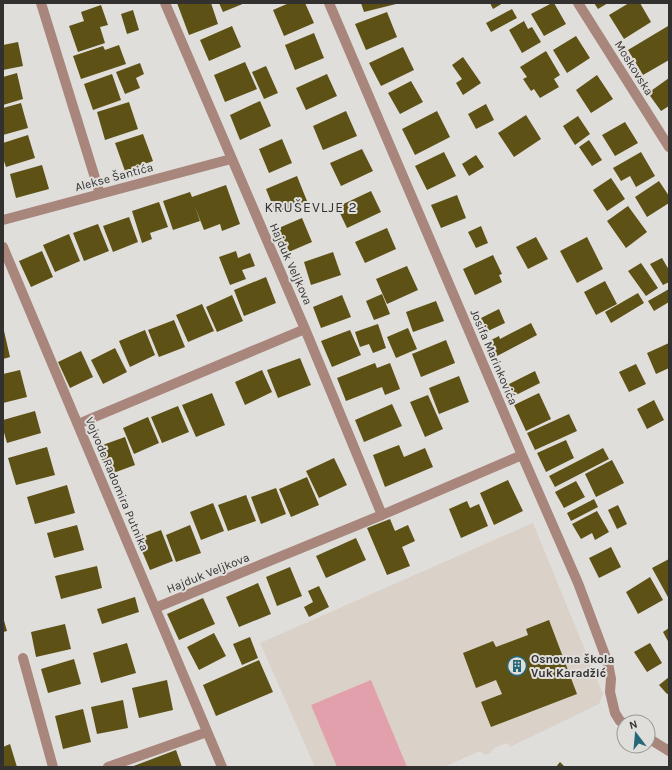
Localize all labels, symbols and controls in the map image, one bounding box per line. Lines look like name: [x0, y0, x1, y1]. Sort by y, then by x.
street label: Moskovska: [612, 38, 656, 98]
street label: Alekse Šantića: [73, 159, 155, 194]
district label: KRUŠEVLJE 2: [264, 199, 358, 216]
street label: Hajduk Veljkova: [267, 221, 315, 307]
street label: Josifa Marinkovića: [468, 307, 520, 407]
street label: Vojvode Radomira Putnika: [82, 415, 152, 553]
street label: Hajduk Veljkova: [165, 550, 251, 596]
place label: Osnovna škola Vuk Karadžić: [531, 652, 614, 680]
building icon: Osnovna škola Vuk Karadžić: [506, 655, 528, 677]
north arrow: [616, 714, 656, 754]
text: N: [628, 718, 639, 732]

